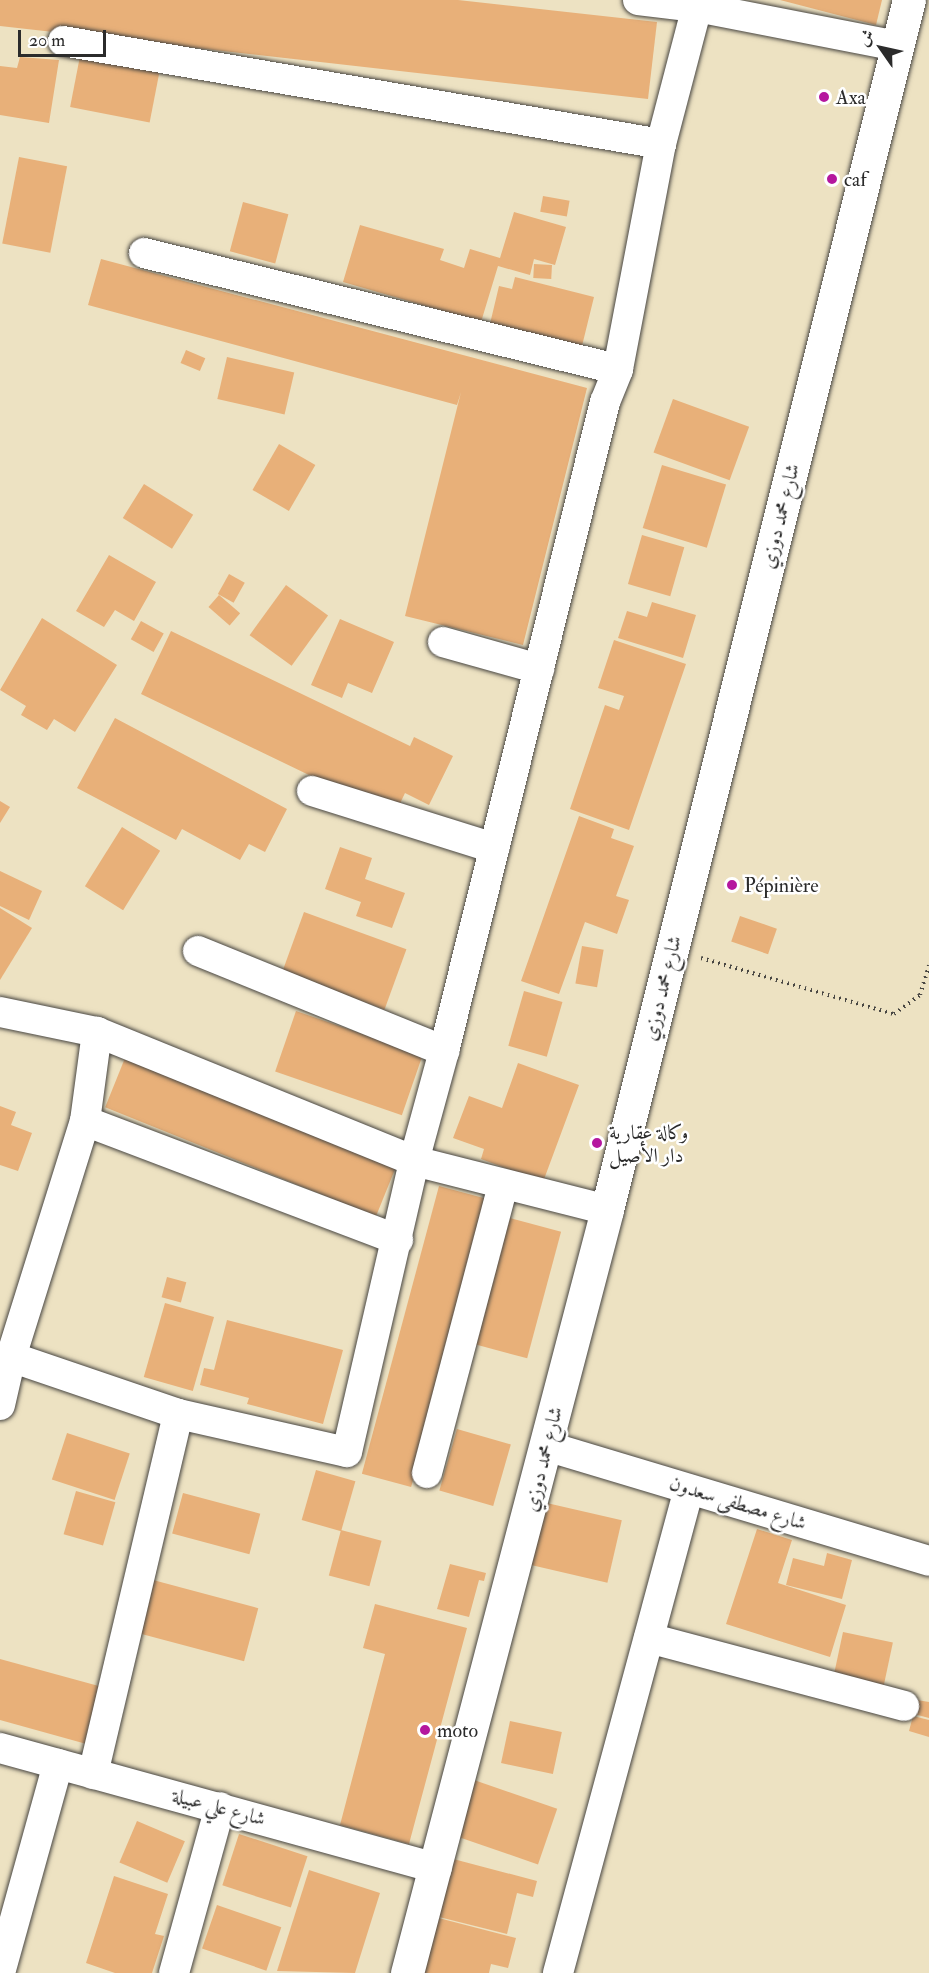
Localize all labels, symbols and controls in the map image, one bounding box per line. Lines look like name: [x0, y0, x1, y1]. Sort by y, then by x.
scale bar: [21, 18, 110, 56]
north arrow: [851, 18, 911, 78]
text: ش: [853, 26, 879, 50]
text: 20 m: [29, 29, 65, 52]
place label: Axa: [836, 85, 866, 109]
marker: Axa: [817, 90, 831, 104]
place label: caf: [844, 167, 867, 191]
marker: caf: [825, 172, 839, 186]
street label: شارع محمد دوزي: [755, 461, 805, 571]
place label: Pépinière: [744, 873, 819, 897]
marker: Pépinière: [725, 878, 739, 892]
street label: شارع محمد دوزي: [637, 933, 687, 1043]
place label: وكالة عقارية دار الأصيل: [609, 1120, 688, 1167]
marker: وكالة عقارية دار الأصيل: [590, 1136, 604, 1150]
street label: شارع محمد دوزي: [518, 1404, 568, 1514]
street label: شارع مصطفى سعدون: [667, 1471, 809, 1535]
place label: moto: [437, 1718, 478, 1742]
marker: moto: [418, 1723, 432, 1737]
street label: شارع علي عبيلة: [170, 1783, 268, 1831]

